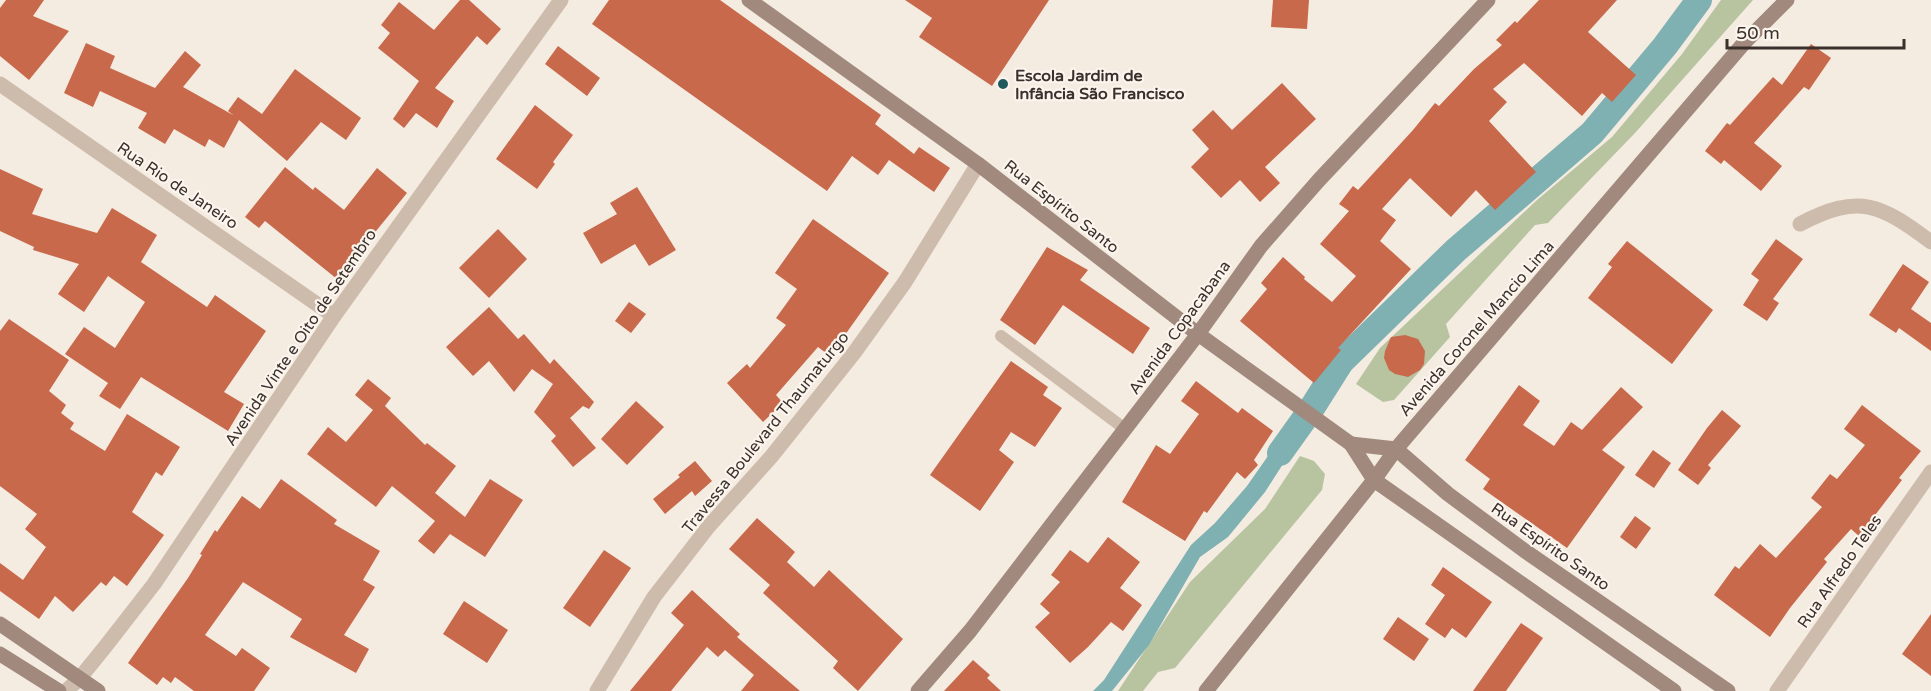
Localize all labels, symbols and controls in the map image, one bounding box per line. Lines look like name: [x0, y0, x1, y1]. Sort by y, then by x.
scale bar: [1727, 12, 1904, 50]
text: 50 m: [1736, 22, 1780, 44]
place label: Escola Jardim de Infância São Francisco: [1015, 66, 1185, 104]
marker: Escola Jardim de Infância São Francisco: [996, 77, 1010, 91]
street label: Rua Rio de Janeiro: [113, 138, 242, 234]
street label: Rua Espírito Santo: [1000, 156, 1123, 258]
street label: Avenida Vinte e Oito de Setembro: [221, 225, 381, 450]
street label: Avenida Coronel Mancio Lima: [1395, 237, 1559, 421]
street label: Avenida Copacabana: [1124, 257, 1235, 399]
street label: Travessa Boulevard Thaumaturgo: [678, 328, 853, 538]
street label: Rua Espírito Santo: [1487, 498, 1614, 595]
street label: Rua Alfredo Teles: [1793, 511, 1886, 632]

